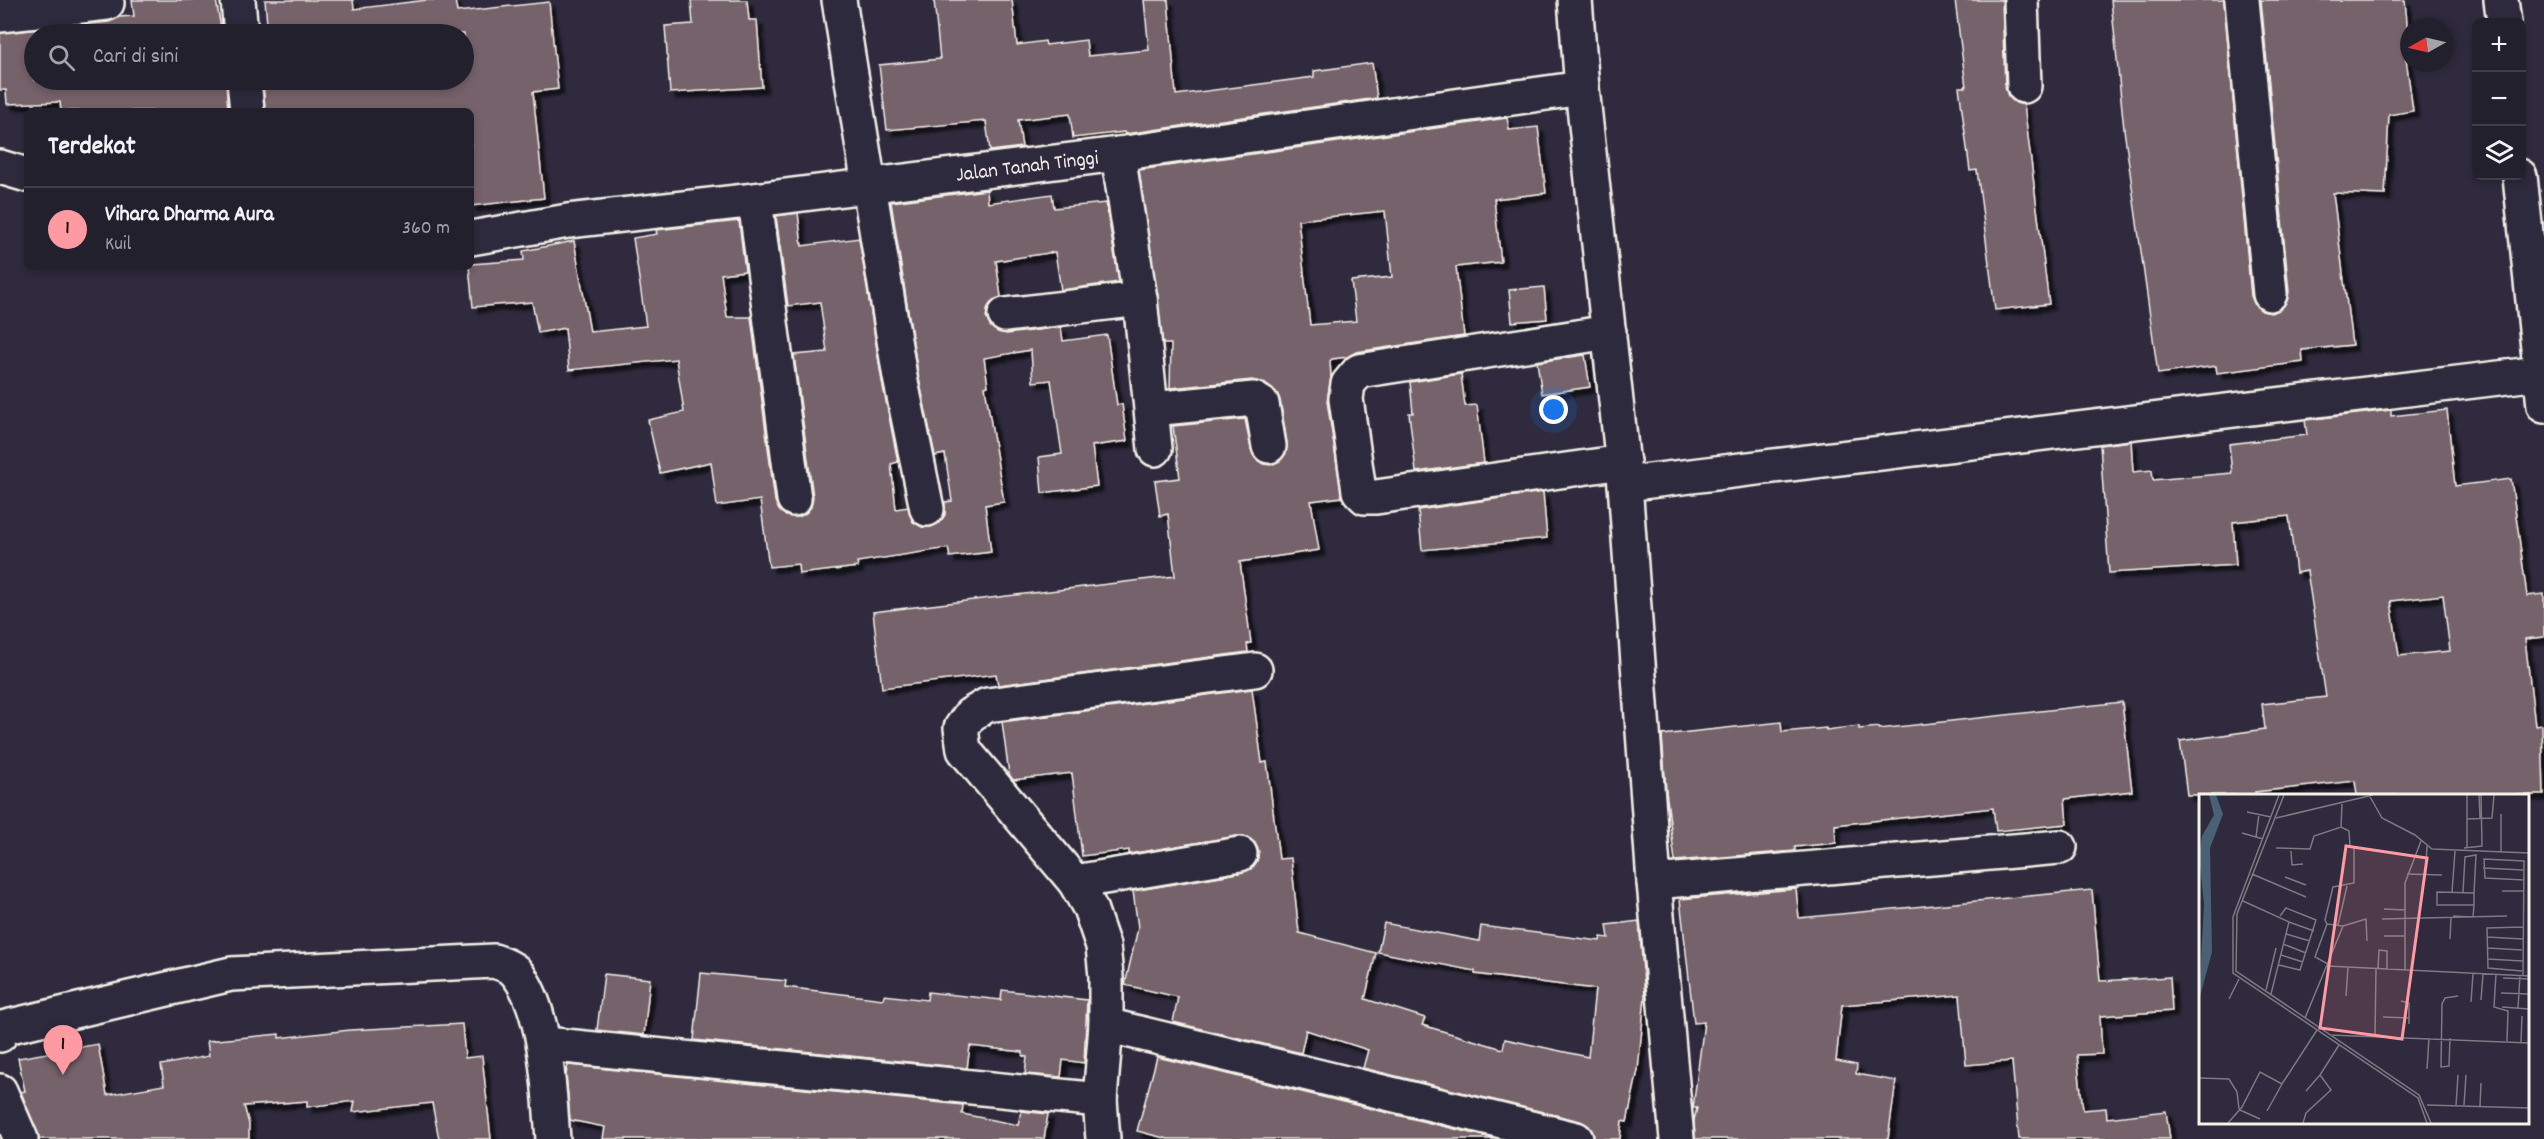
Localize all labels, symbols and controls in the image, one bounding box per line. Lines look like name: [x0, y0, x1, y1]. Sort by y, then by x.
north arrow: [2400, 18, 2454, 72]
map controls: [2472, 18, 2526, 180]
button: +: [2472, 18, 2526, 72]
search box: [24, 24, 474, 90]
icon: search: [45, 41, 78, 74]
text: Cari di sini: [93, 42, 178, 73]
button: −: [2472, 72, 2526, 126]
button: layers: [2472, 126, 2526, 180]
text: Terdekat: [48, 129, 136, 166]
street label: Jalan Tanah Tinggi: [954, 144, 1100, 192]
text: Vihara Dharma Aura: [105, 200, 274, 231]
text: 1: [65, 215, 70, 243]
text: 360 m: [402, 215, 450, 243]
text: Kuil: [105, 231, 131, 259]
your location: [1539, 395, 1568, 424]
inset map: [2199, 794, 2529, 1124]
pin: 1: [44, 1026, 82, 1075]

